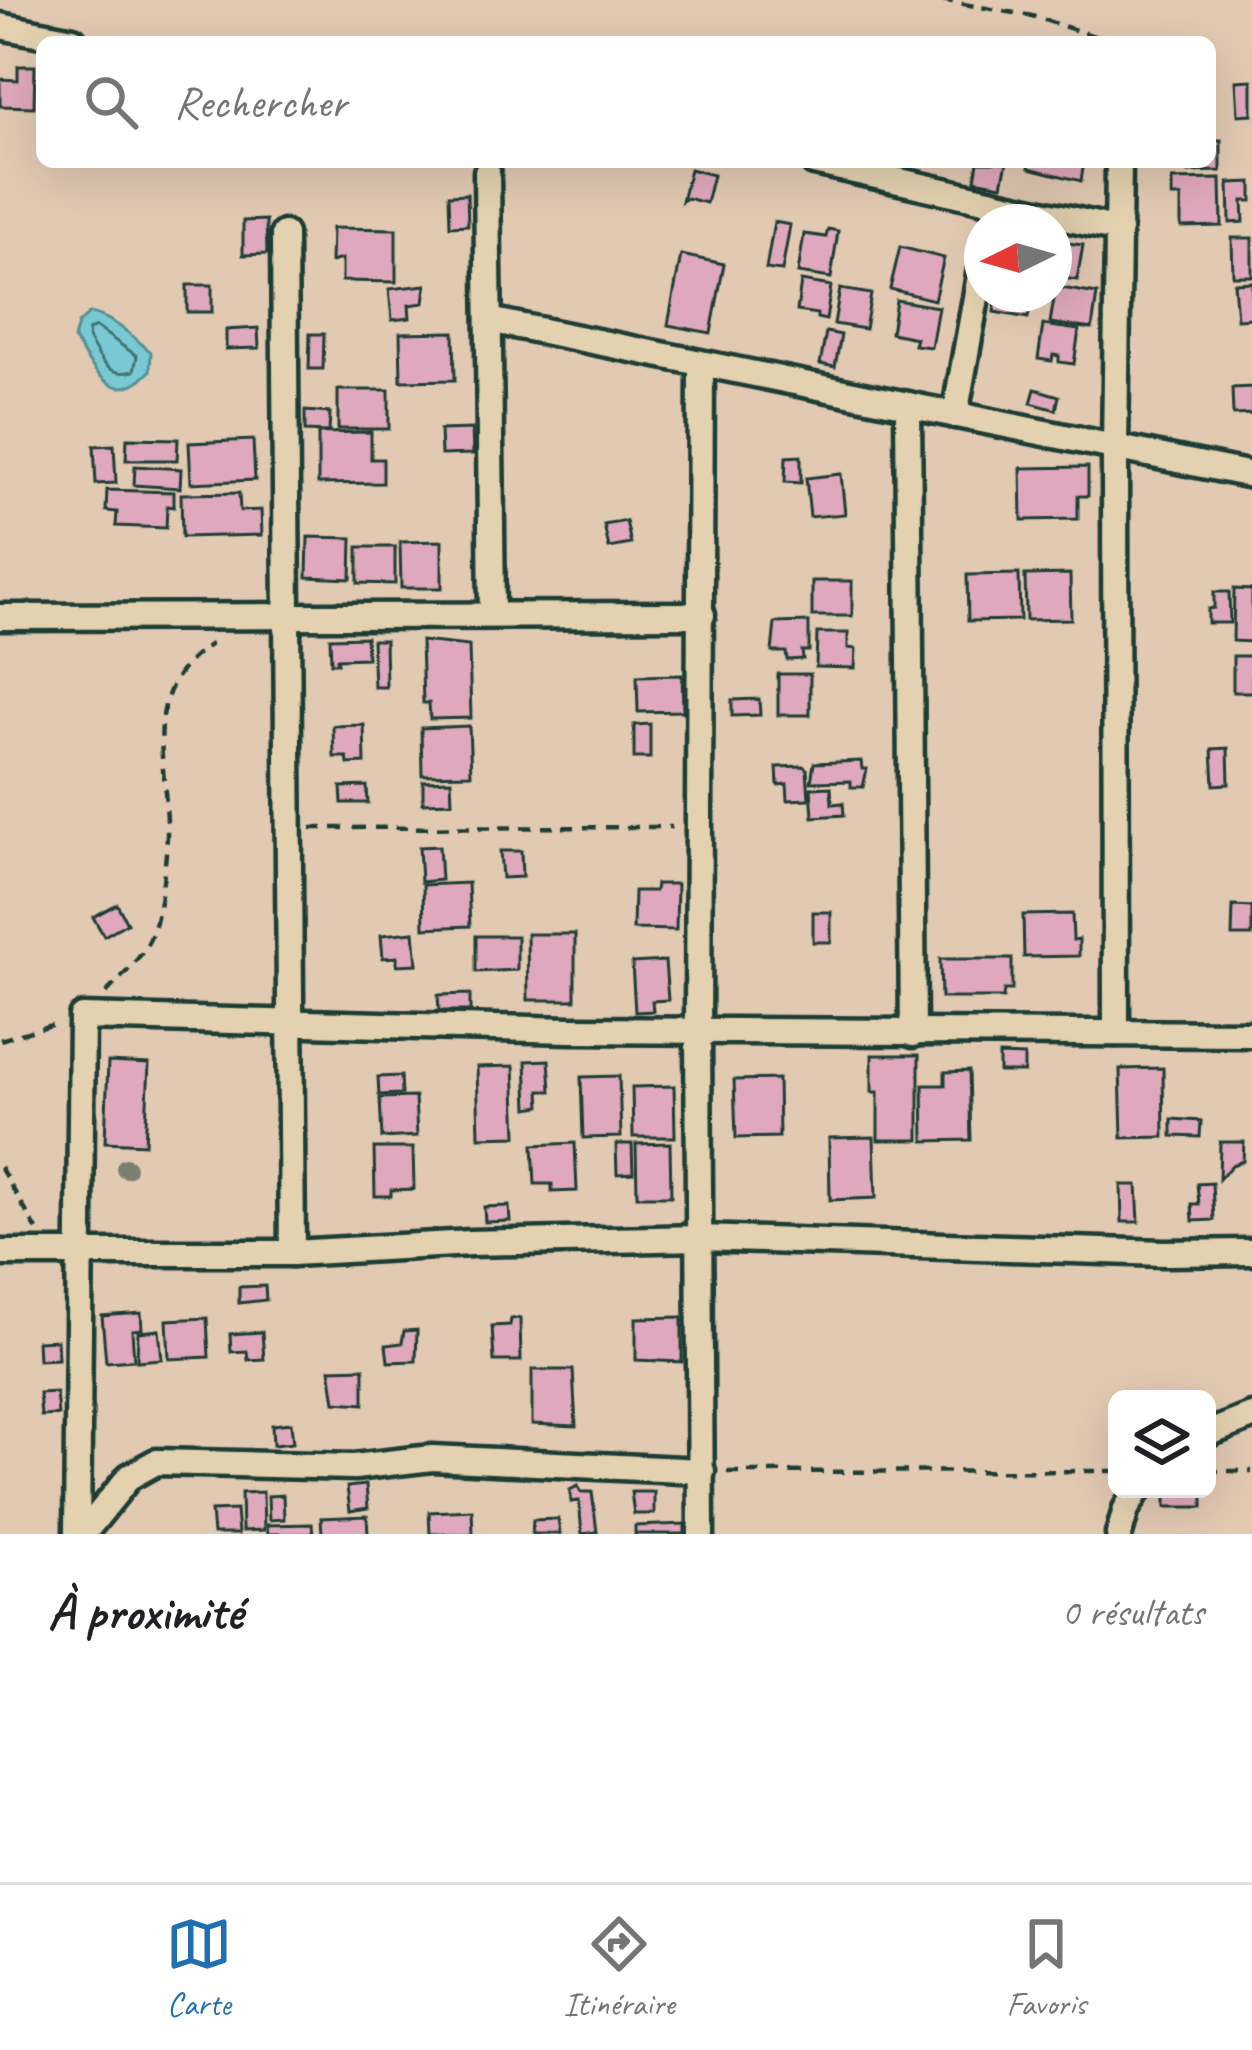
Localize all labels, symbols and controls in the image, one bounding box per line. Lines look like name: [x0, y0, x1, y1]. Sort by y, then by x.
search box: [36, 36, 1216, 168]
icon: search: [78, 69, 144, 135]
text: Rechercher: [174, 74, 347, 131]
north arrow: [964, 204, 1072, 312]
map controls: [1108, 1390, 1216, 1498]
button: layers: [1108, 1390, 1216, 1498]
text: À proximité: [48, 1580, 242, 1644]
text: 0 résultats: [1061, 1588, 1204, 1637]
tab: Carte: [166, 1911, 232, 2025]
tab: Itinéraire: [564, 1911, 675, 2025]
tab: Favoris: [1007, 1911, 1086, 2025]

